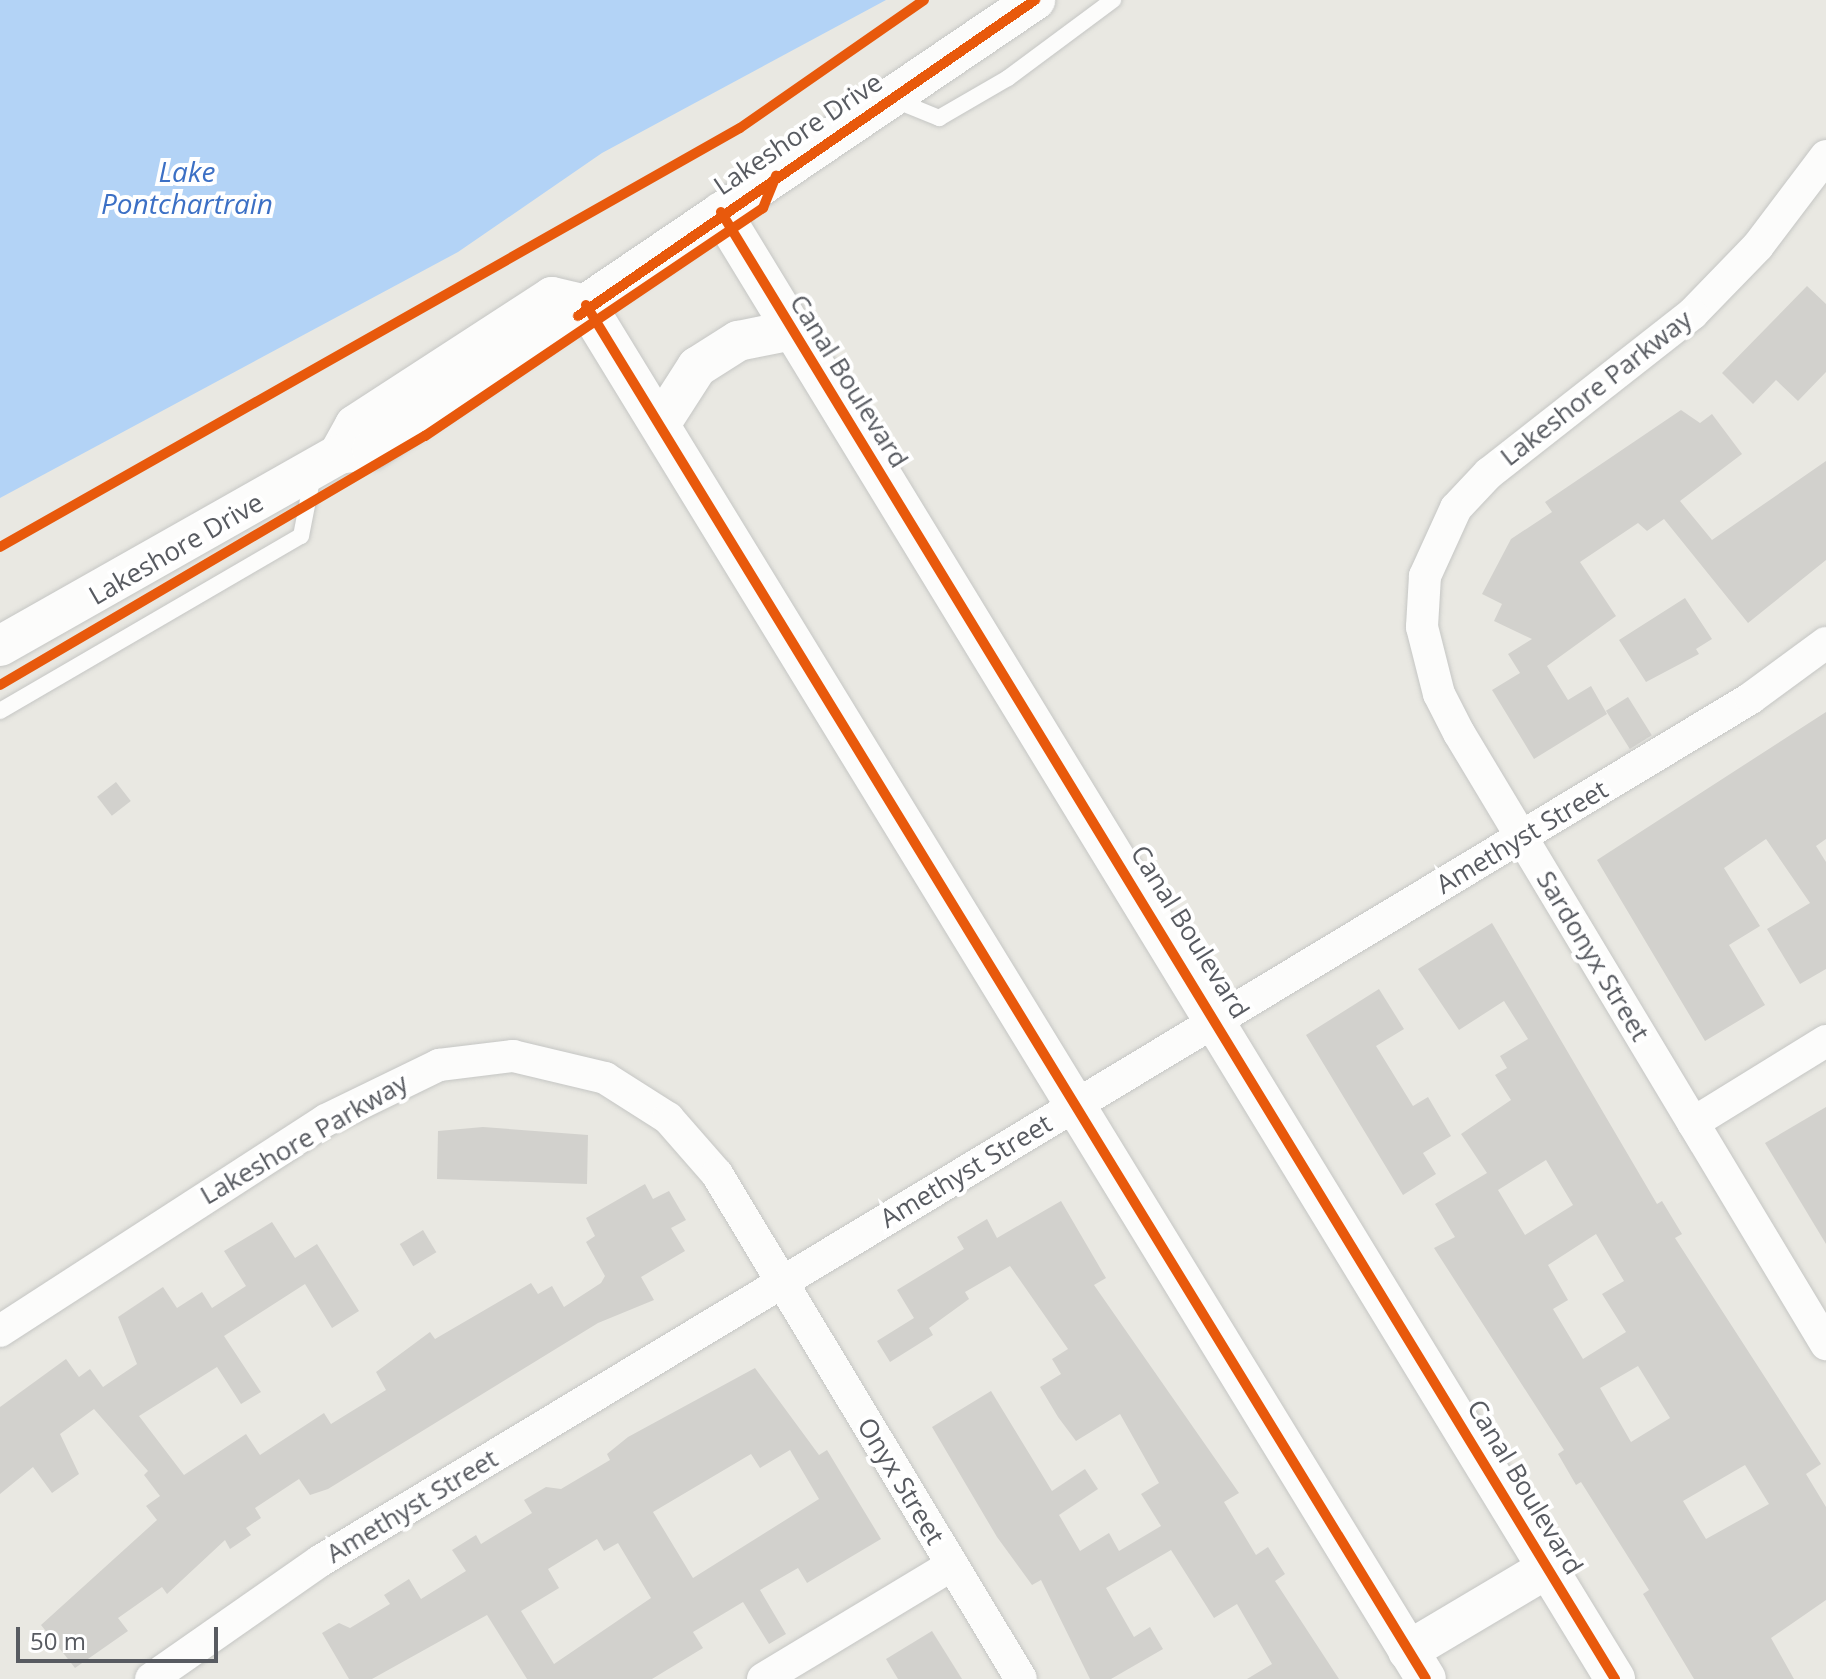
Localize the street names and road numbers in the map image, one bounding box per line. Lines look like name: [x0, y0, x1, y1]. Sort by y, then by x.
street label: Lakeshore Drive: [708, 66, 888, 202]
street label: Canal Boulevard: [783, 289, 915, 473]
street label: Lakeshore Parkway: [1494, 304, 1698, 472]
street label: Lakeshore Drive: [83, 487, 269, 611]
street label: Amethyst Street: [1431, 774, 1613, 900]
street label: Canal Boulevard: [1124, 840, 1256, 1024]
street label: Sardonyx Street: [1530, 865, 1656, 1047]
street label: Lakeshore Parkway: [195, 1067, 413, 1211]
street label: Amethyst Street: [875, 1108, 1057, 1234]
street label: Canal Boulevard: [1461, 1394, 1589, 1580]
street label: Onyx Street: [851, 1412, 951, 1550]
street label: Amethyst Street: [321, 1443, 503, 1569]

